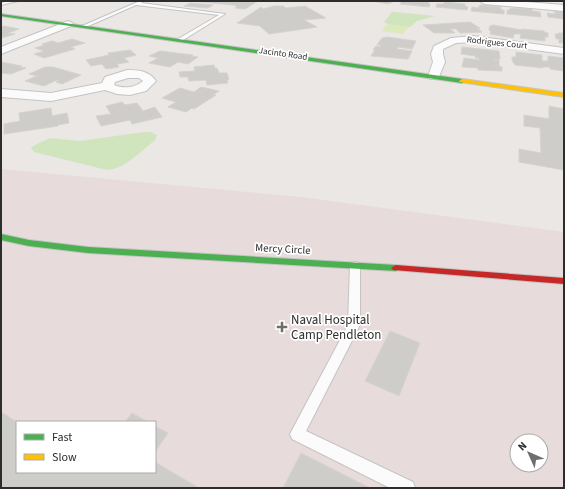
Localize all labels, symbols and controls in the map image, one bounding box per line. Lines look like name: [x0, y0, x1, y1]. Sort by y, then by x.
street label: Rodrigues Court: [466, 33, 528, 53]
street label: Jacinto Road: [258, 44, 308, 64]
street label: Mercy Circle: [255, 240, 312, 258]
place label: Naval Hospital Camp Pendleton: [291, 311, 381, 344]
marker: Naval Hospital Camp Pendleton: [276, 321, 288, 333]
legend: [16, 421, 156, 473]
text: Fast: [52, 429, 72, 446]
north arrow: [509, 433, 549, 473]
text: N: [514, 438, 530, 454]
text: Slow: [52, 449, 77, 466]

